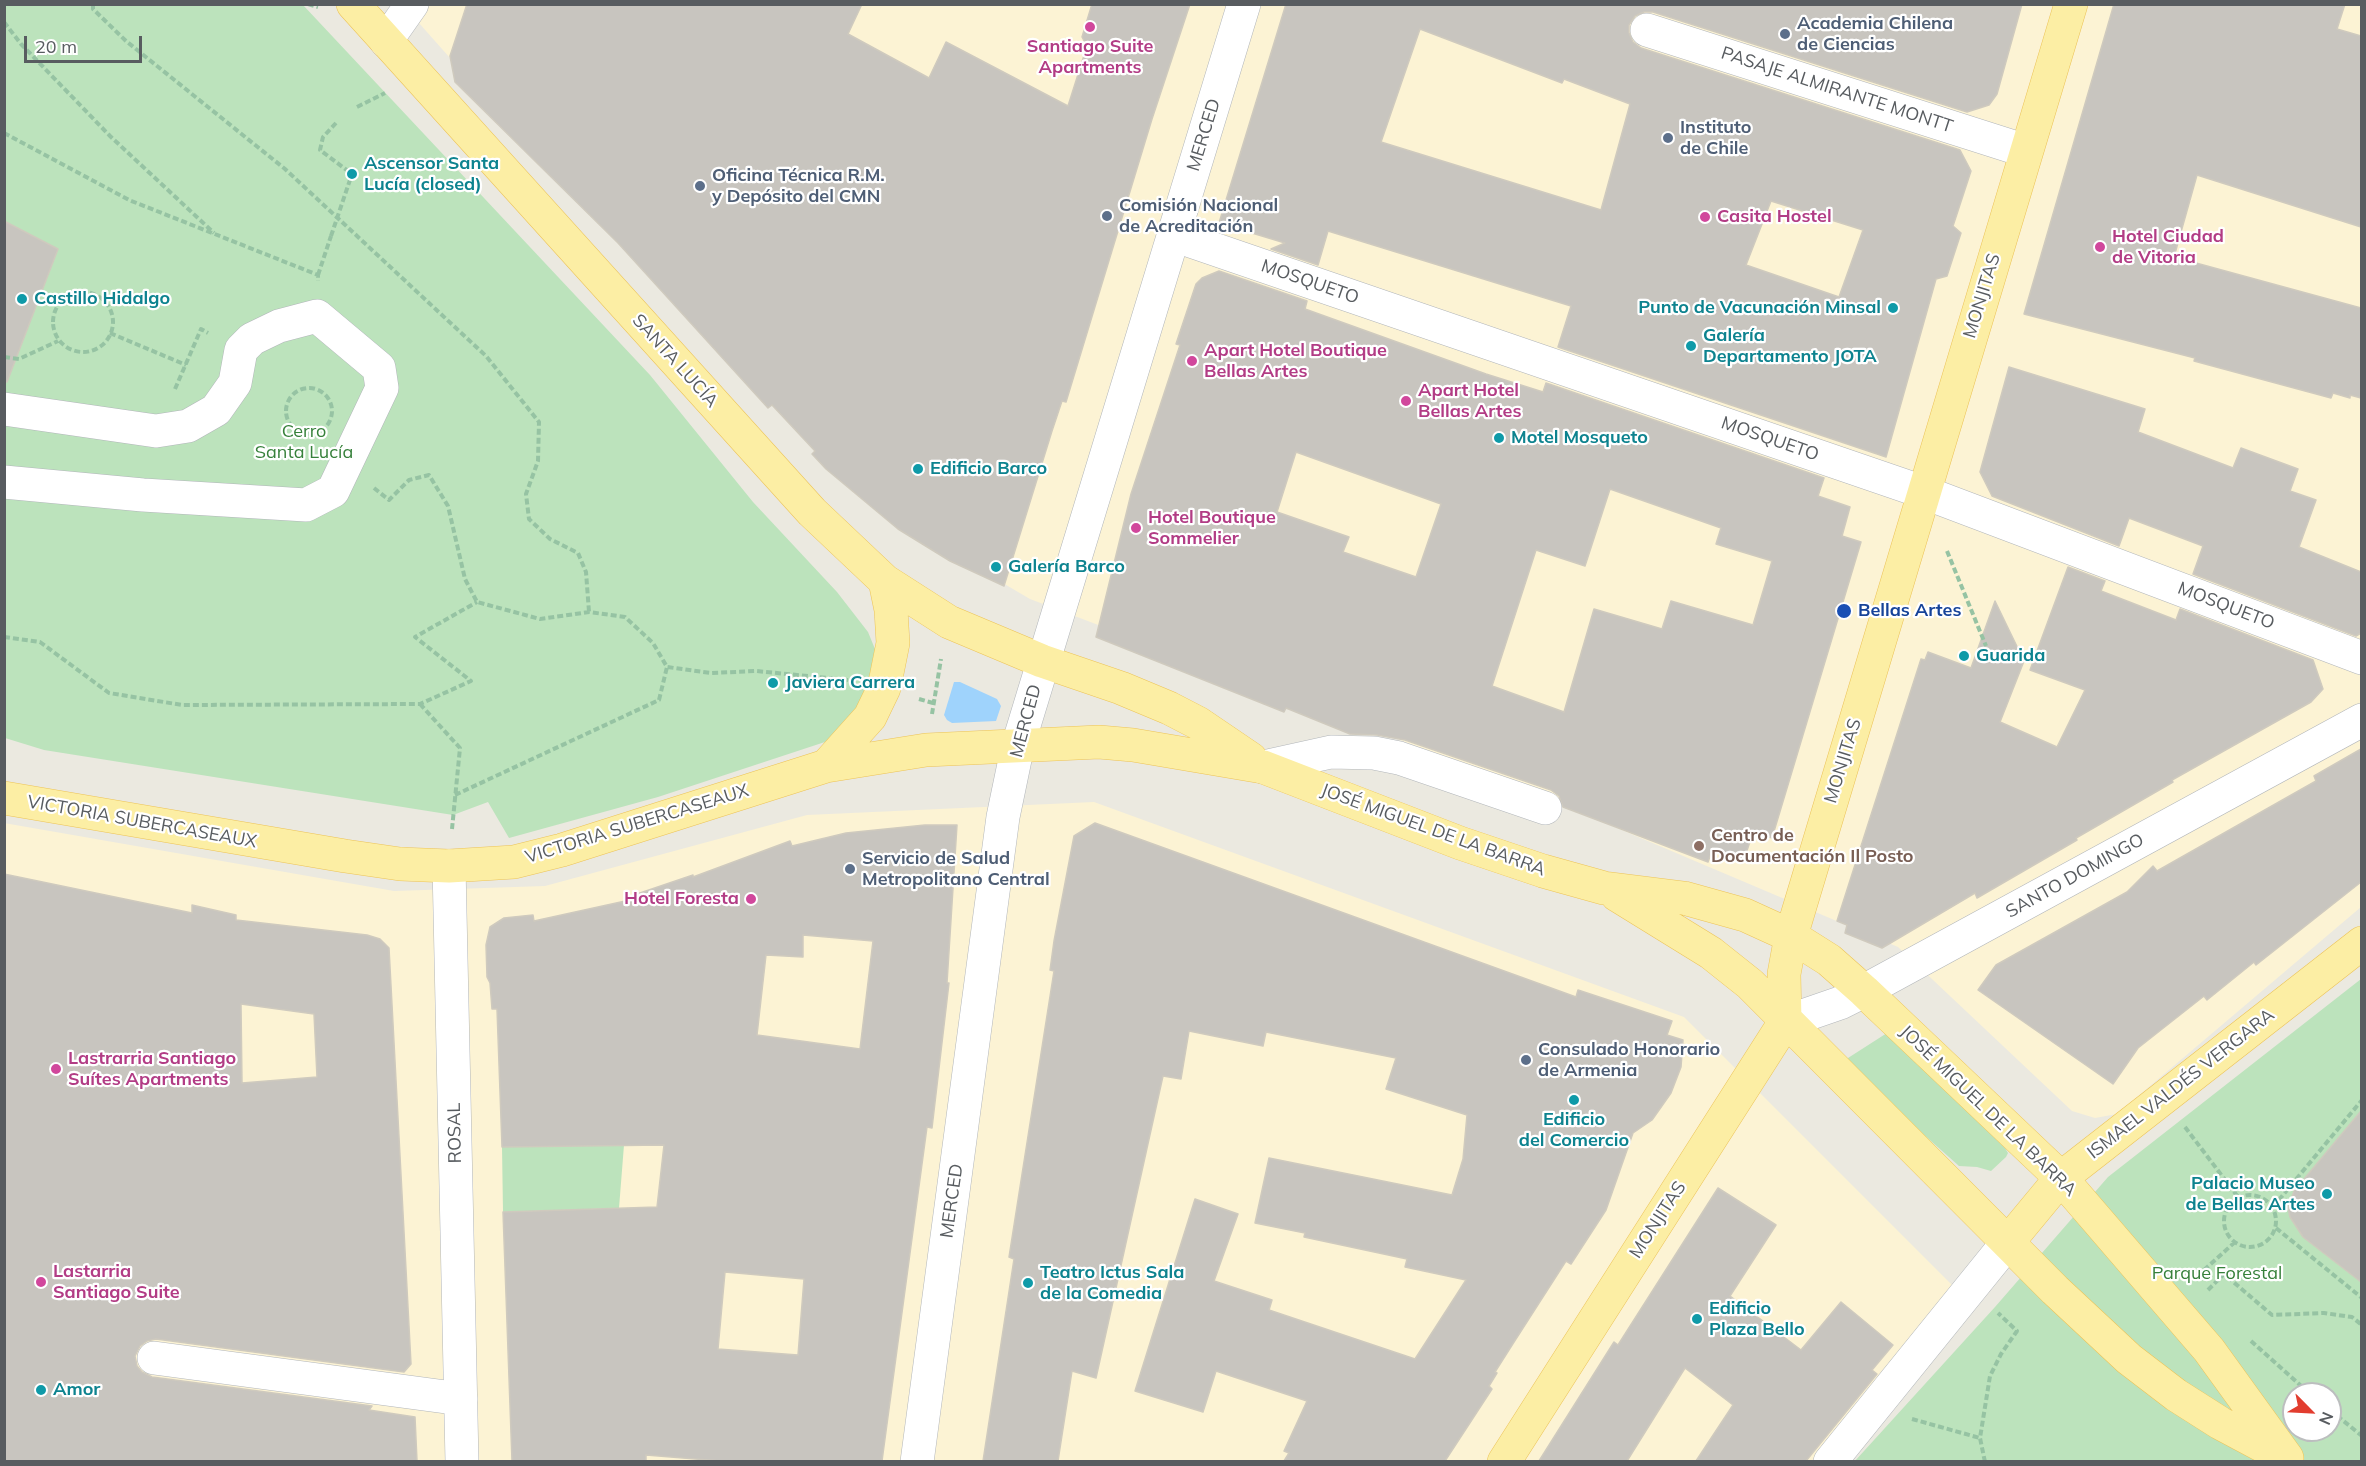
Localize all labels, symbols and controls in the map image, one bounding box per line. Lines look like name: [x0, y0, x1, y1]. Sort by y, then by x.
place label: Academia Chilena de Ciencias: [1797, 13, 1953, 56]
marker: Santiago Suite Apartments: [1083, 20, 1097, 34]
scale bar: [27, 24, 146, 62]
marker: Academia Chilena de Ciencias: [1778, 27, 1792, 41]
text: 20 m: [35, 35, 77, 58]
place label: Santiago Suite Apartments: [1027, 36, 1153, 78]
street label: PASAJE ALMIRANTE MONTT: [1718, 42, 1956, 138]
street label: MERCED: [1183, 96, 1225, 174]
place label: Instituto de Chile: [1680, 117, 1751, 160]
marker: Instituto de Chile: [1661, 131, 1675, 145]
place label: Ascensor Santa Lucía (closed): [364, 153, 499, 195]
place label: Oficina Técnica R.M. y Depósito del CMN: [712, 165, 885, 207]
marker: Ascensor Santa Lucía (closed): [345, 167, 359, 181]
marker: Oficina Técnica R.M. y Depósito del CMN: [693, 179, 707, 193]
place label: Comisión Nacional de Acreditación: [1119, 195, 1278, 238]
place label: Casita Hostel: [1717, 206, 1832, 228]
marker: Comisión Nacional de Acreditación: [1100, 209, 1114, 223]
marker: Casita Hostel: [1698, 210, 1712, 224]
place label: Hotel Ciudad de Vitoria: [2112, 226, 2224, 268]
marker: Hotel Ciudad de Vitoria: [2093, 240, 2107, 254]
street label: MONJITAS: [1959, 251, 2005, 341]
street label: MOSQUETO: [1258, 255, 1362, 309]
place label: Castillo Hidalgo: [34, 288, 170, 310]
marker: Castillo Hidalgo: [15, 292, 29, 306]
place label: Punto de Vacunación Minsal: [1638, 297, 1881, 319]
marker: Punto de Vacunación Minsal: [1886, 301, 1900, 315]
street label: SANTA LUCÍA: [628, 310, 722, 412]
place label: Galería Departamento JOTA: [1703, 325, 1877, 368]
marker: Galería Departamento JOTA: [1684, 339, 1698, 353]
place label: Apart Hotel Boutique Bellas Artes: [1204, 340, 1387, 382]
marker: Apart Hotel Boutique Bellas Artes: [1185, 354, 1199, 368]
place label: Apart Hotel Bellas Artes: [1418, 380, 1521, 422]
marker: Apart Hotel Bellas Artes: [1399, 394, 1413, 408]
street label: MOSQUETO: [1718, 412, 1822, 466]
park label: Cerro Santa Lucía: [255, 421, 353, 464]
place label: Motel Mosqueto: [1511, 427, 1648, 449]
marker: Motel Mosqueto: [1492, 431, 1506, 445]
place label: Edificio Barco: [930, 458, 1047, 480]
marker: Edificio Barco: [911, 462, 925, 476]
place label: Hotel Boutique Sommelier: [1148, 507, 1276, 550]
marker: Hotel Boutique Sommelier: [1129, 521, 1143, 535]
place label: Galería Barco: [1008, 556, 1125, 578]
marker: Galería Barco: [989, 560, 1003, 574]
street label: MOSQUETO: [2175, 578, 2277, 634]
place label: Bellas Artes: [1858, 600, 1961, 622]
marker: Bellas Artes: [1835, 602, 1853, 620]
place label: Guarida: [1976, 645, 2045, 667]
marker: Guarida: [1957, 649, 1971, 663]
place label: Javiera Carrera: [785, 672, 915, 694]
marker: Javiera Carrera: [766, 676, 780, 690]
street label: MERCED: [1006, 682, 1046, 760]
street label: MONJITAS: [1820, 716, 1866, 806]
street label: JOSÉ MIGUEL DE LA BARRA: [1318, 779, 1548, 881]
street label: VICTORIA SUBERCASEAUX: [523, 780, 751, 868]
street label: VICTORIA SUBERCASEAUX: [26, 791, 258, 853]
place label: Centro de Documentación Il Posto: [1711, 825, 1914, 868]
street label: SANTO DOMINGO: [2002, 829, 2148, 923]
marker: Centro de Documentación Il Posto: [1692, 839, 1706, 853]
place label: Servicio de Salud Metropolitano Central: [862, 848, 1050, 890]
marker: Servicio de Salud Metropolitano Central: [843, 862, 857, 876]
place label: Hotel Foresta: [624, 888, 739, 910]
marker: Hotel Foresta: [744, 892, 758, 906]
street label: ISMAEL VALDÉS VERGARA: [2083, 1004, 2279, 1164]
street label: JOSÉ MIGUEL DE LA BARRA: [1895, 1021, 2081, 1201]
place label: Consulado Honorario de Armenia: [1538, 1039, 1720, 1082]
place label: Lastrarria Santiago Suítes Apartments: [68, 1048, 236, 1090]
marker: Consulado Honorario de Armenia: [1519, 1053, 1533, 1067]
marker: Lastrarria Santiago Suítes Apartments: [49, 1062, 63, 1076]
marker: Edificio del Comercio: [1567, 1093, 1581, 1107]
street label: ROSAL: [444, 1103, 466, 1163]
place label: Edificio del Comercio: [1519, 1109, 1629, 1152]
street label: MERCED: [936, 1162, 968, 1240]
place label: Palacio Museo de Bellas Artes: [2186, 1173, 2315, 1216]
street label: MONJITAS: [1625, 1178, 1691, 1262]
marker: Palacio Museo de Bellas Artes: [2320, 1187, 2334, 1201]
place label: Lastarria Santiago Suite: [53, 1261, 180, 1304]
place label: Teatro Ictus Sala de la Comedia: [1040, 1262, 1184, 1304]
park label: Parque Forestal: [2152, 1263, 2282, 1285]
marker: Lastarria Santiago Suite: [34, 1275, 48, 1289]
marker: Teatro Ictus Sala de la Comedia: [1021, 1276, 1035, 1290]
place label: Edificio Plaza Bello: [1709, 1298, 1805, 1340]
marker: Edificio Plaza Bello: [1690, 1312, 1704, 1326]
place label: Amor: [53, 1379, 100, 1401]
north arrow: [2282, 1382, 2342, 1442]
marker: Amor: [34, 1383, 48, 1397]
text: N: [2315, 1409, 2338, 1428]

